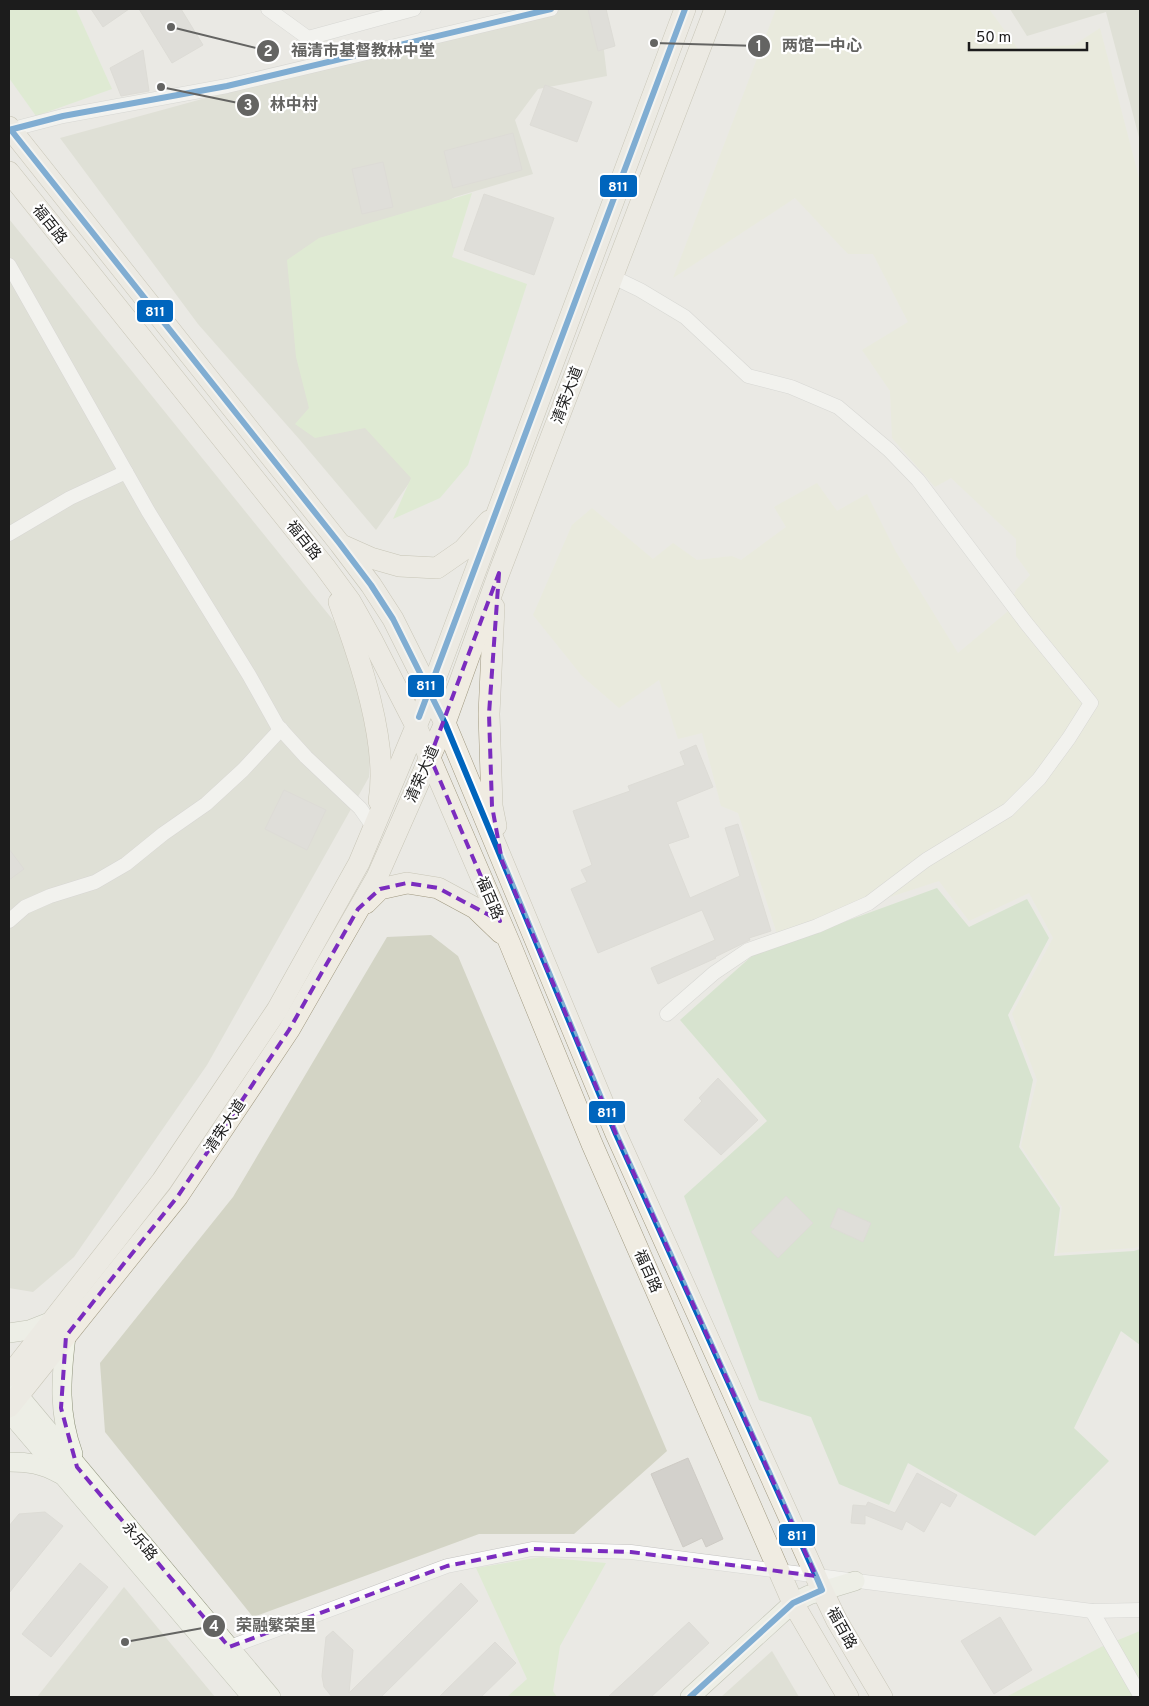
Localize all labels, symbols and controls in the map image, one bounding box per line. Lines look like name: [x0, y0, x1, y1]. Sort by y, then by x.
scale bar: [969, 20, 1086, 52]
text: 50 m: [976, 29, 1011, 48]
callout: 两馆一中心: [747, 30, 872, 61]
callout: 福清市基督教林中堂: [256, 35, 445, 66]
text: 两馆一中心: [782, 37, 862, 57]
text: 1: [756, 38, 762, 57]
text: 福清市基督教林中堂: [291, 42, 435, 62]
text: 2: [263, 43, 273, 62]
callout: 林中村: [235, 89, 328, 120]
text: 林中村: [270, 95, 318, 116]
text: 3: [244, 97, 253, 116]
line badge: 811: [599, 174, 638, 198]
text: 811: [608, 179, 628, 196]
street label: 福百路: [27, 201, 70, 248]
line badge: 811: [136, 299, 174, 323]
text: 811: [145, 304, 165, 321]
street label: 清荣大道: [549, 364, 588, 427]
street label: 福百路: [281, 517, 324, 564]
line badge: 811: [407, 674, 445, 698]
text: 811: [416, 678, 436, 695]
street label: 清荣大道: [402, 743, 444, 806]
street label: 福百路: [471, 874, 506, 923]
street label: 清荣大道: [202, 1097, 251, 1157]
line badge: 811: [588, 1100, 626, 1124]
text: 811: [597, 1105, 617, 1122]
street label: 福百路: [629, 1247, 664, 1296]
street label: 永乐路: [117, 1519, 161, 1565]
line badge: 811: [778, 1523, 816, 1547]
text: 811: [787, 1528, 807, 1545]
street label: 福百路: [821, 1604, 860, 1653]
callout: 荣融·繁荣里: [201, 1610, 326, 1641]
text: 荣融·繁荣里: [236, 1617, 316, 1637]
text: 4: [209, 1618, 219, 1637]

